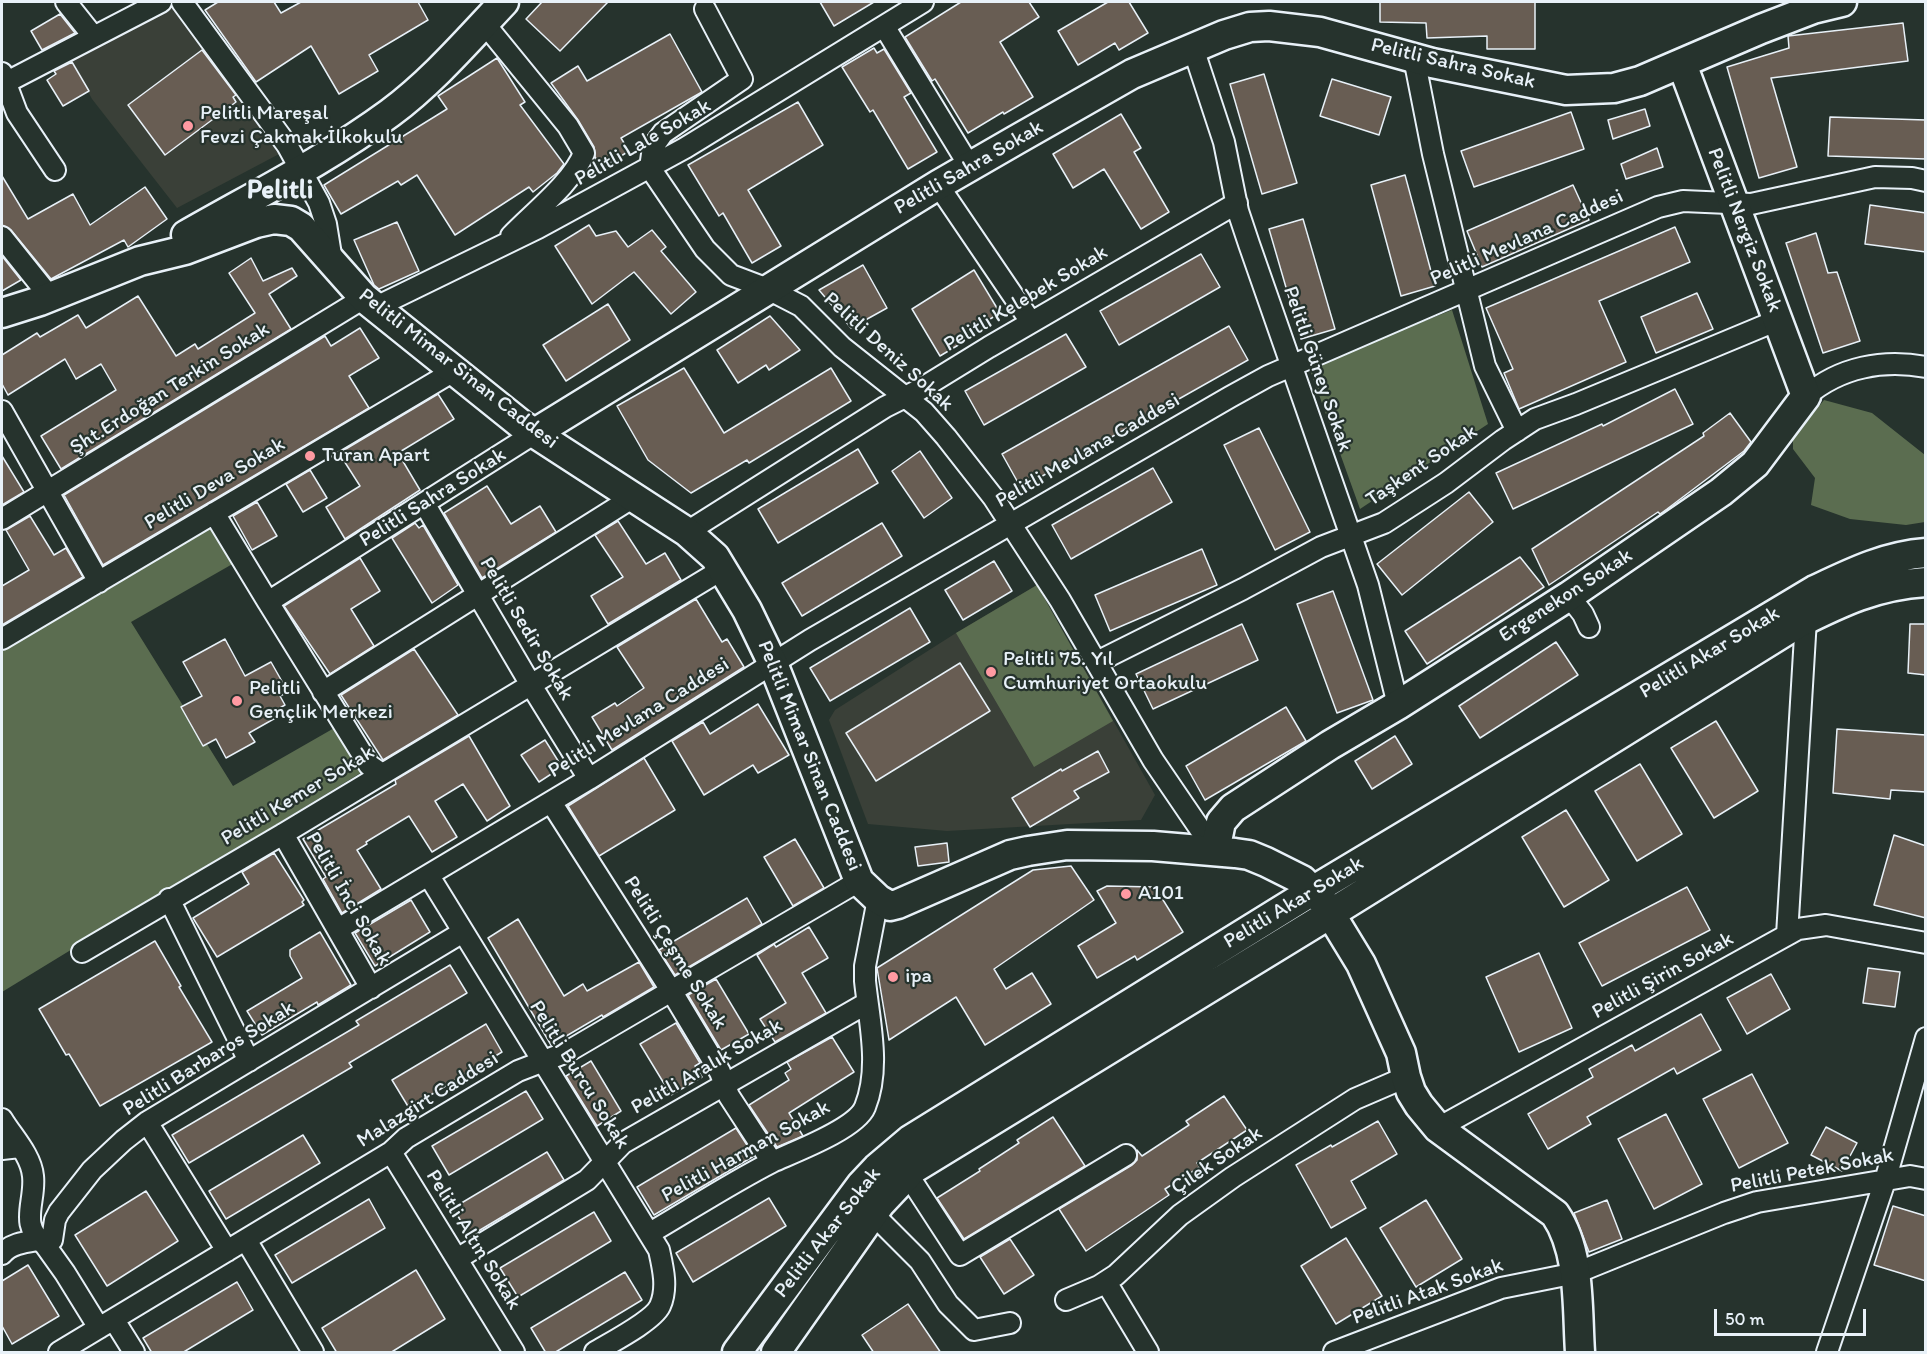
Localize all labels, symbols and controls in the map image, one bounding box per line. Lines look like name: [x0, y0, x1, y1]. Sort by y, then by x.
street label: Pelitli Sahra Sokak: [1368, 33, 1538, 95]
street label: Pelitli Lale Sokak: [570, 94, 716, 192]
place label: Pelitli Mareşal Fevzi Çakmak İlkokulu: [200, 101, 403, 151]
street label: Pelitli Sahra Sokak: [890, 115, 1048, 221]
marker: Pelitli Mareşal Fevzi Çakmak İlkokulu: [181, 119, 195, 133]
street label: Pelitli Nergiz Sokak: [1701, 144, 1787, 316]
district label: Pelitli: [247, 175, 313, 207]
street label: Pelitli Mevlana Caddesi: [1427, 184, 1627, 292]
street label: Pelitli Kelebek Sokak: [939, 240, 1113, 358]
street label: Pelitli Mimar Sinan Caddesi: [353, 283, 563, 455]
street label: Pelitli Güney Sokak: [1277, 283, 1357, 455]
street label: Pelitli Deniz Sokak: [818, 287, 958, 417]
street label: Şht.Erdoğan Terkin Sokak: [66, 317, 274, 461]
street label: Pelitli Mevlana Caddesi: [991, 388, 1185, 514]
street label: Taşkent Sokak: [1361, 419, 1483, 513]
street label: Pelitli Deva Sokak: [140, 432, 290, 536]
place label: Turan Apart: [322, 443, 430, 469]
street label: Pelitli Sahra Sokak: [355, 443, 511, 553]
marker: Turan Apart: [303, 449, 317, 463]
street label: Ergenekon Sokak: [1494, 543, 1638, 649]
street label: Pelitli Sedir Sokak: [473, 553, 579, 705]
street label: Pelitli Akar Sokak: [1635, 601, 1785, 705]
street label: Pelitli Mimar Sinan Caddesi: [751, 637, 867, 875]
place label: Pelitli 75. Yıl Cumhuriyet Ortaokulu: [1003, 647, 1207, 697]
street label: Pelitli Mevlana Caddesi: [544, 652, 734, 784]
marker: Pelitli 75. Yıl Cumhuriyet Ortaokulu: [984, 665, 998, 679]
place label: Pelitli Gençlik Merkezi: [249, 676, 393, 726]
marker: Pelitli Gençlik Merkezi: [230, 694, 244, 708]
street label: Pelitli Kemer Sokak: [217, 740, 379, 852]
street label: Pelitli İnci Sokak: [299, 828, 397, 970]
street label: Pelitli Akar Sokak: [1219, 851, 1369, 955]
street label: Pelitli Çeşme Sokak: [618, 872, 732, 1034]
place label: A101: [1138, 881, 1184, 907]
marker: A101: [1119, 887, 1133, 901]
street label: Pelitli Şirin Sokak: [1588, 927, 1738, 1025]
place label: ipa: [905, 964, 932, 990]
marker: ipa: [886, 970, 900, 984]
street label: Pelitli Barbaros Sokak: [118, 996, 300, 1122]
street label: Pelitli Burcu Sokak: [523, 996, 635, 1154]
street label: Pelitli Aralık Sokak: [627, 1013, 787, 1121]
street label: Malazgirt Caddesi: [352, 1046, 504, 1154]
street label: Pelitli Harman Sokak: [657, 1095, 835, 1209]
street label: Çilek Sokak: [1167, 1121, 1267, 1201]
street label: Pelitli Petek Sokak: [1728, 1143, 1896, 1199]
street label: Pelitli Akar Sokak: [769, 1163, 887, 1303]
street label: Pelitli Altın Sokak: [420, 1165, 526, 1315]
street label: Pelitli Atak Sokak: [1349, 1253, 1507, 1331]
scale bar: [1717, 1297, 1868, 1335]
text: 50 m: [1725, 1308, 1765, 1330]

